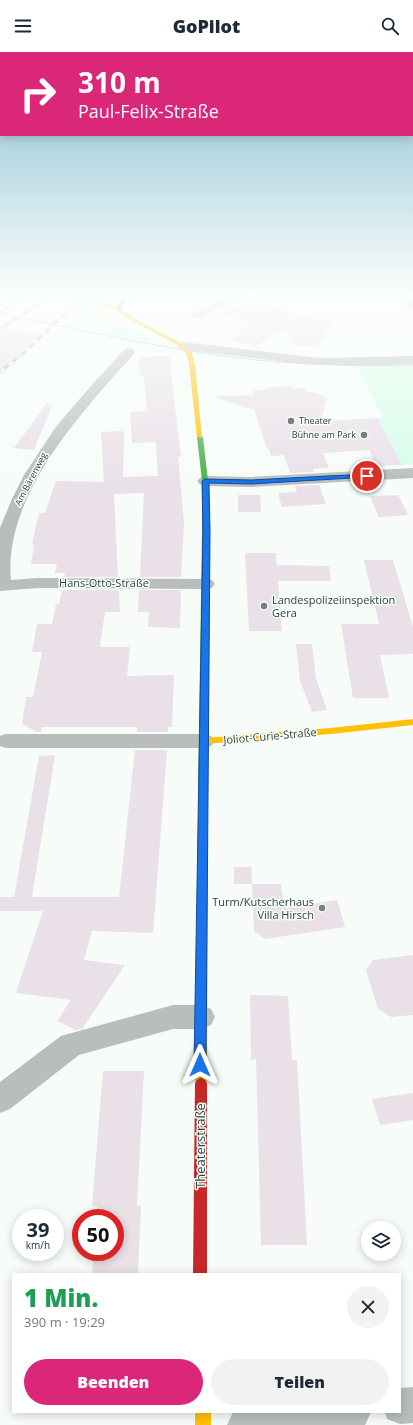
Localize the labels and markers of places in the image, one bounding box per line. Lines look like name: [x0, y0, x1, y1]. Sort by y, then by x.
place label: Theater: [299, 414, 332, 427]
marker: Theater: [286, 416, 296, 426]
place label: Bühne am Park: [292, 428, 356, 441]
marker: Bühne am Park: [359, 430, 369, 440]
pin: [350, 459, 384, 493]
place label: Landespolizeiinspektion Gera: [272, 592, 395, 620]
marker: Landespolizeiinspektion Gera: [259, 601, 269, 611]
place label: Turm/Kutscherhaus Villa Hirsch: [212, 894, 314, 922]
marker: Turm/Kutscherhaus Villa Hirsch: [317, 903, 327, 913]

